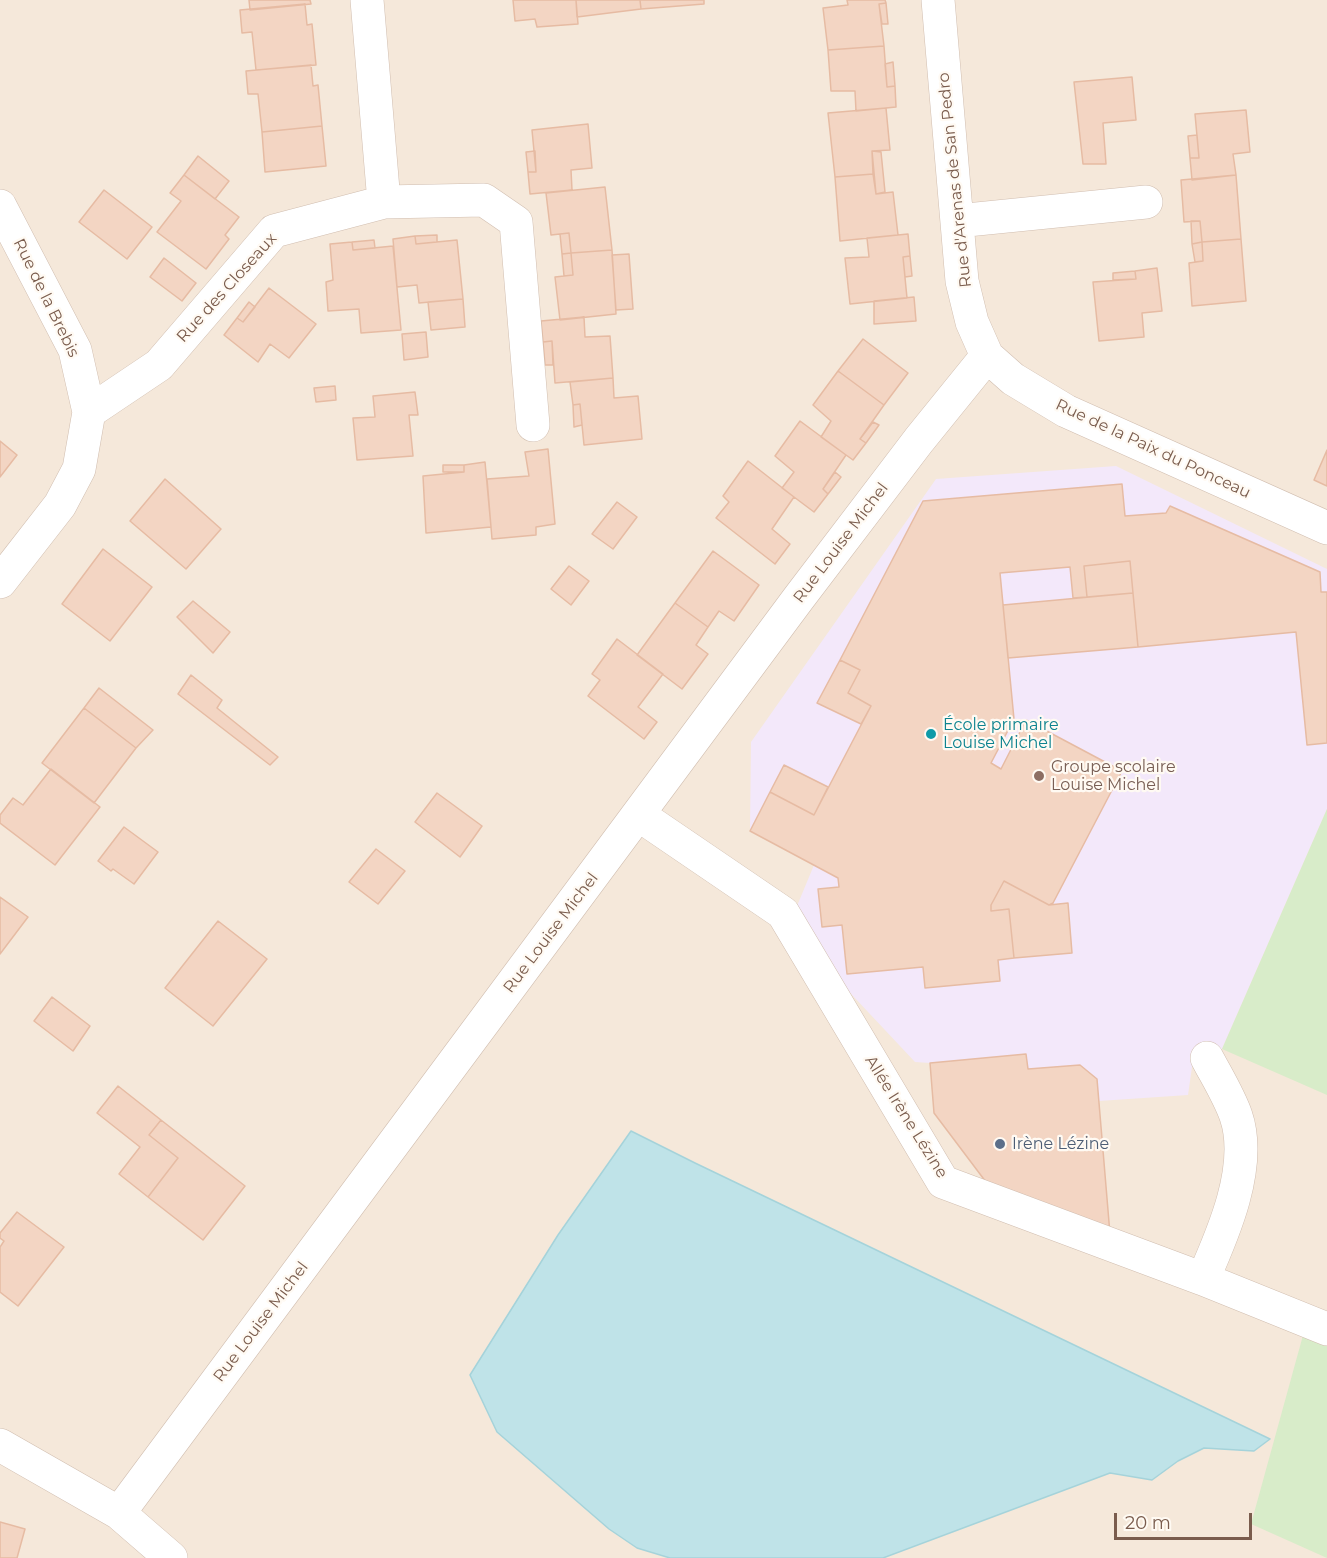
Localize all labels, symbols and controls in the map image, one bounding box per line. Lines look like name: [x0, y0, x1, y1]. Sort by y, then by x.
street label: Rue d'Arenas de San Pedro: [934, 71, 976, 289]
street label: Rue des Closeaux: [173, 229, 281, 347]
street label: Rue de la Brebis: [9, 235, 83, 361]
street label: Rue de la Paix du Ponceau: [1052, 395, 1254, 503]
street label: Rue Louise Michel: [790, 479, 892, 607]
place label: École primaire Louise Michel: [943, 715, 1059, 753]
marker: École primaire Louise Michel: [924, 727, 938, 741]
place label: Groupe scolaire Louise Michel: [1051, 757, 1176, 795]
marker: Groupe scolaire Louise Michel: [1032, 769, 1046, 783]
street label: Rue Louise Michel: [500, 869, 602, 997]
street label: Allée Irène Lézine: [861, 1052, 951, 1182]
place label: Irène Lézine: [1012, 1134, 1109, 1154]
marker: Irène Lézine: [993, 1137, 1007, 1151]
street label: Rue Louise Michel: [210, 1258, 312, 1386]
scale bar: [1117, 1501, 1255, 1539]
text: 20 m: [1125, 1512, 1171, 1534]

